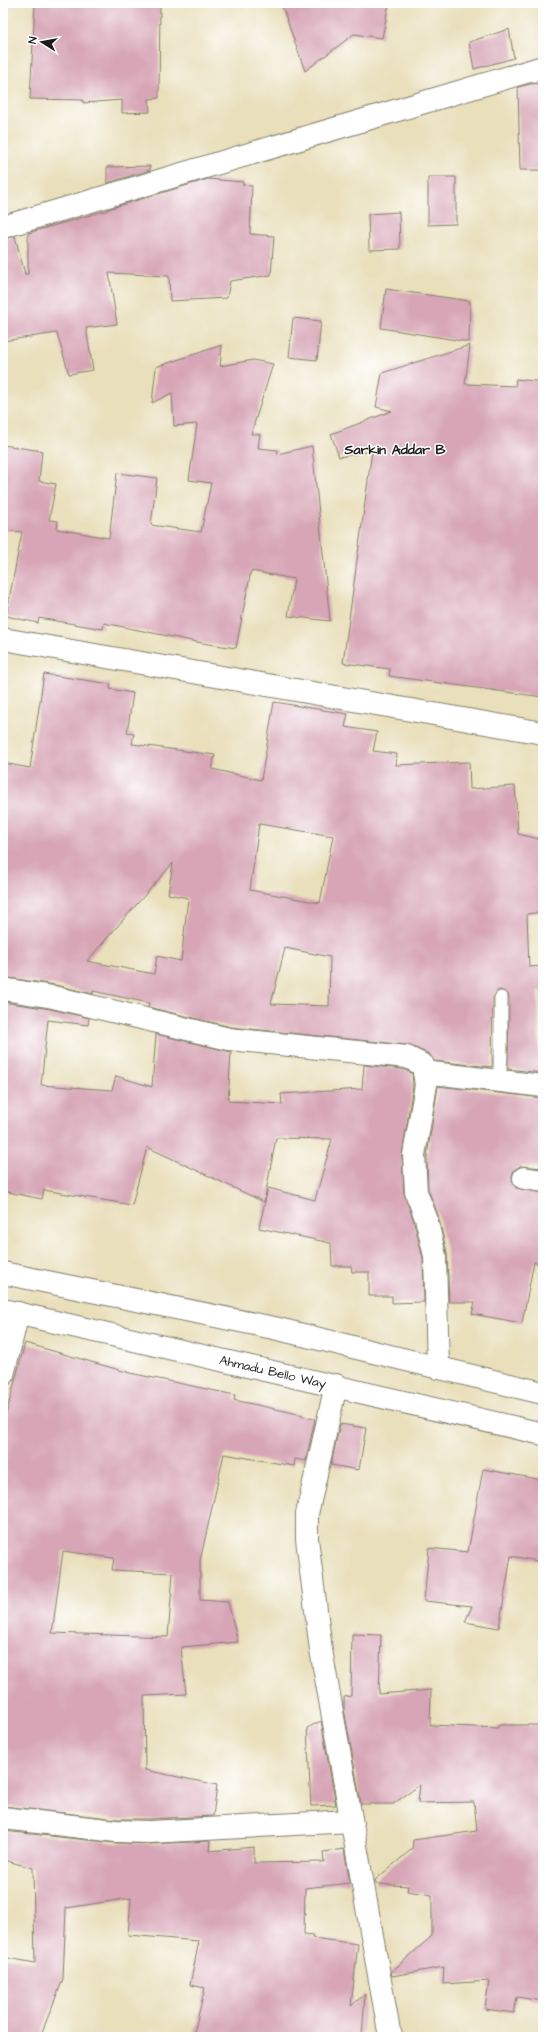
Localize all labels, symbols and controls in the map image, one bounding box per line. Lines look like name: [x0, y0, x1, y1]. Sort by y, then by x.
north arrow: [22, 22, 62, 62]
text: N: [25, 35, 41, 45]
district label: Sarkin Addar B: [344, 440, 445, 460]
street label: Ahmadu Bello Way: [218, 1351, 328, 1394]

